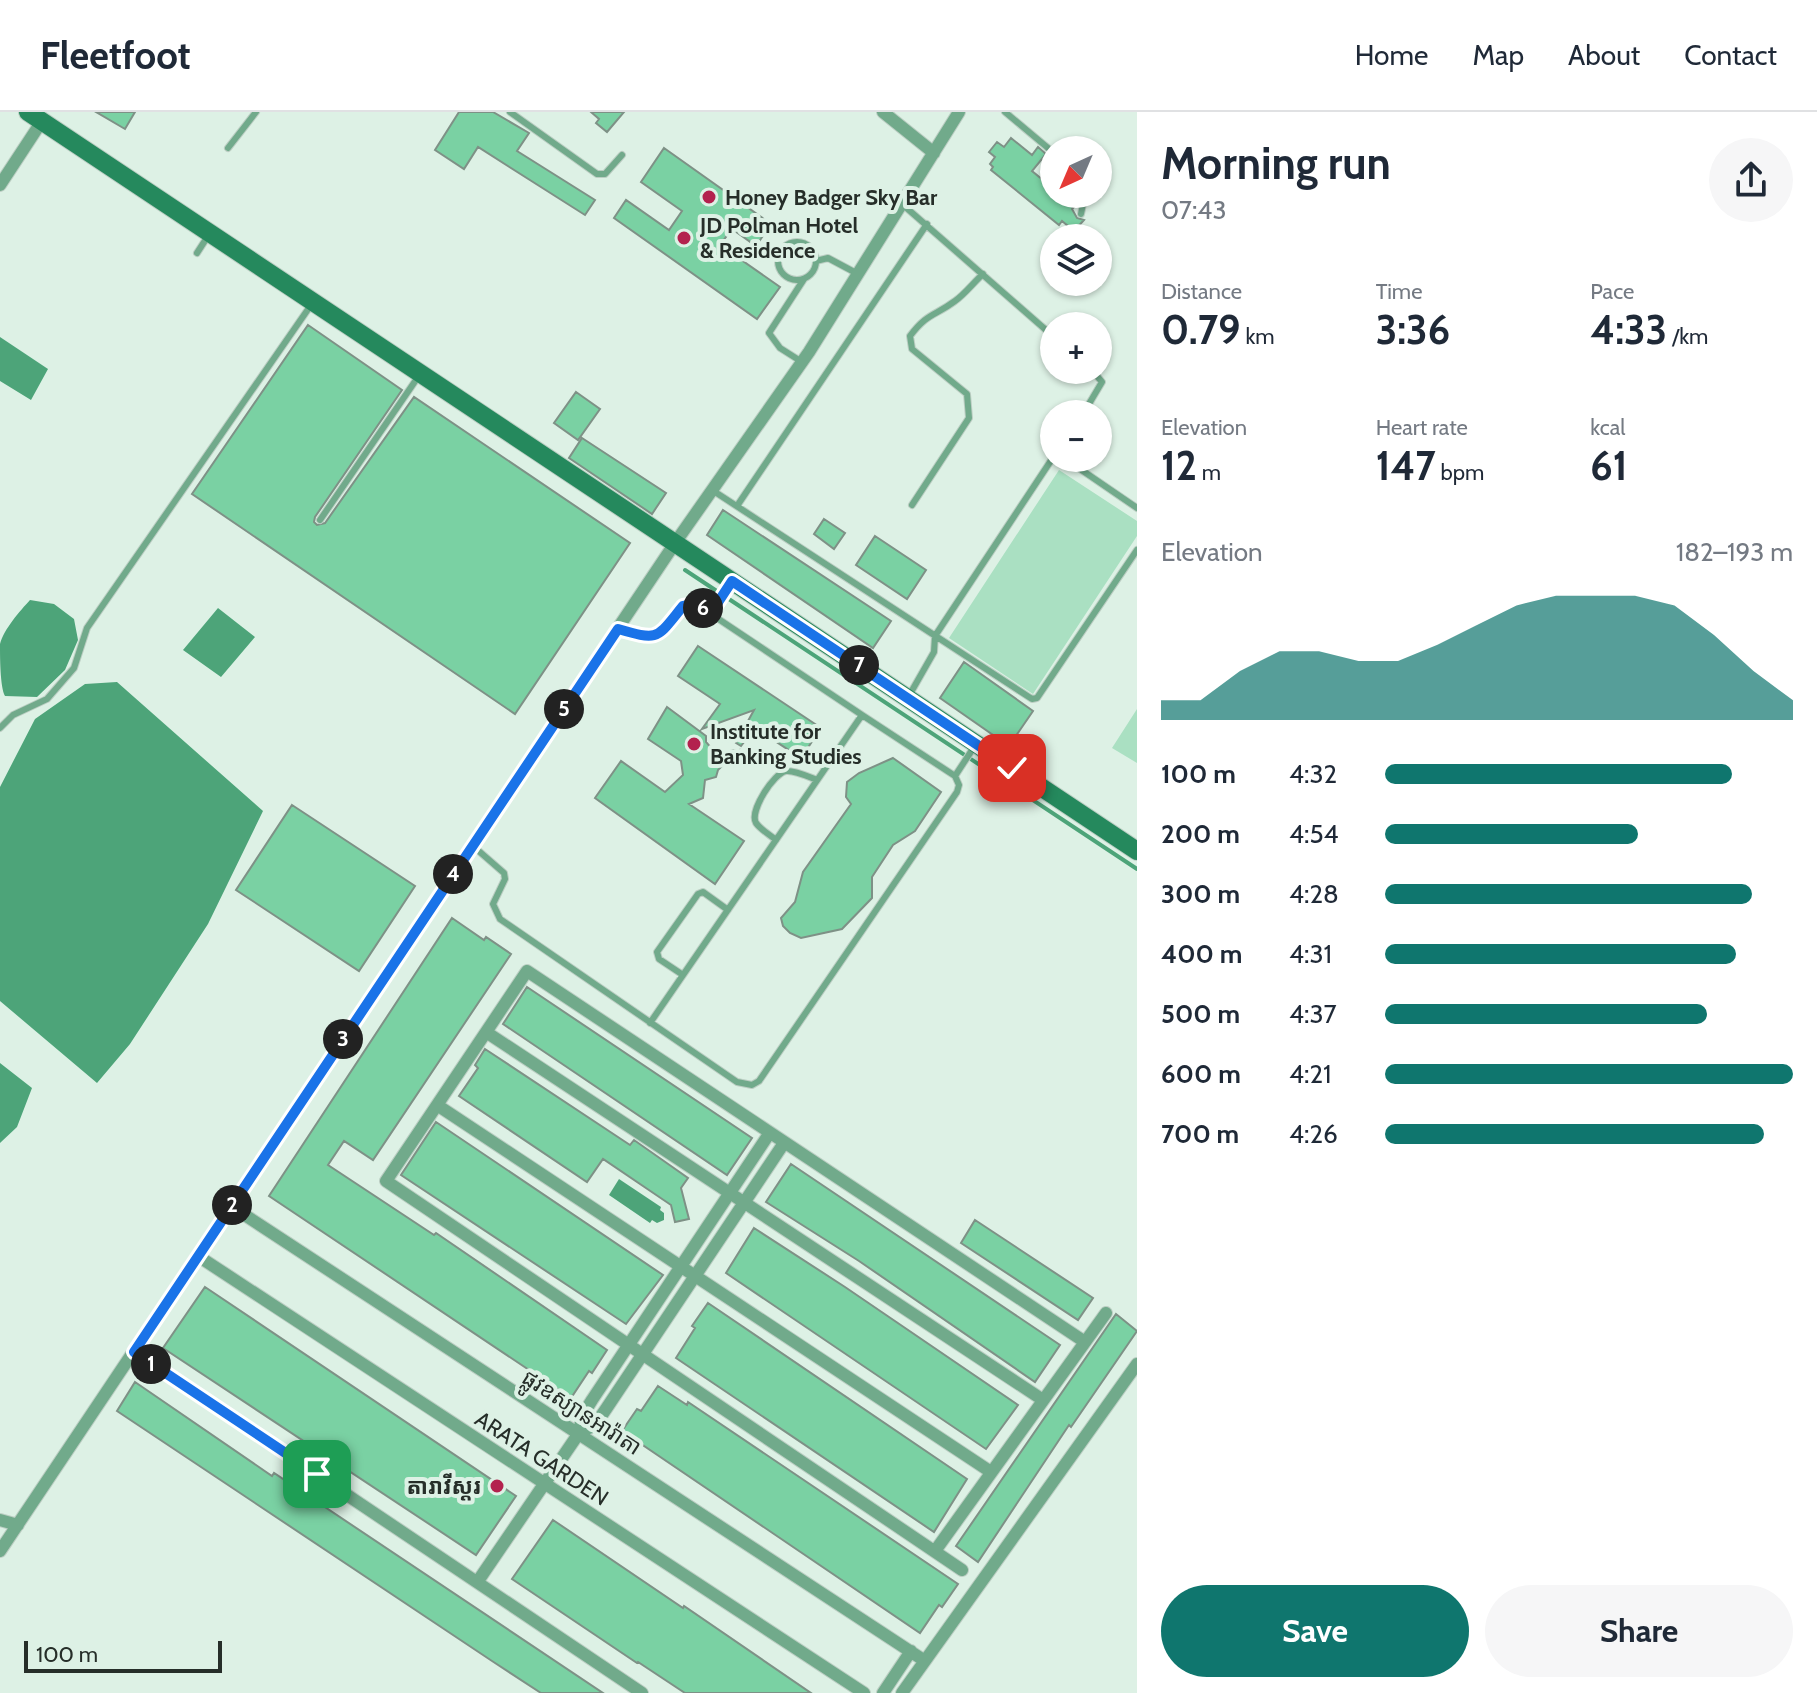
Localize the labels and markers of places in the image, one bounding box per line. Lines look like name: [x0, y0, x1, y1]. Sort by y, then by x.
place label: Honey Badger Sky Bar: [725, 184, 938, 211]
marker: Honey Badger Sky Bar: [700, 188, 718, 206]
place label: JD Polman Hotel & Residence: [699, 212, 858, 264]
marker: JD Polman Hotel & Residence: [675, 229, 693, 247]
pin: 6: [683, 588, 723, 628]
pin: 7: [839, 645, 879, 685]
pin: 5: [544, 689, 584, 729]
place label: Institute for Banking Studies: [710, 718, 862, 770]
pin: [978, 734, 1046, 802]
marker: Institute for Banking Studies: [685, 735, 703, 753]
pin: 4: [433, 854, 473, 894]
pin: 3: [323, 1019, 363, 1059]
pin: 2: [212, 1185, 252, 1225]
pin: 1: [131, 1344, 171, 1384]
pin: [283, 1440, 351, 1508]
place label: តារាវីស្តរ: [407, 1473, 481, 1501]
marker: តារាវីស្តរ: [488, 1477, 506, 1495]

